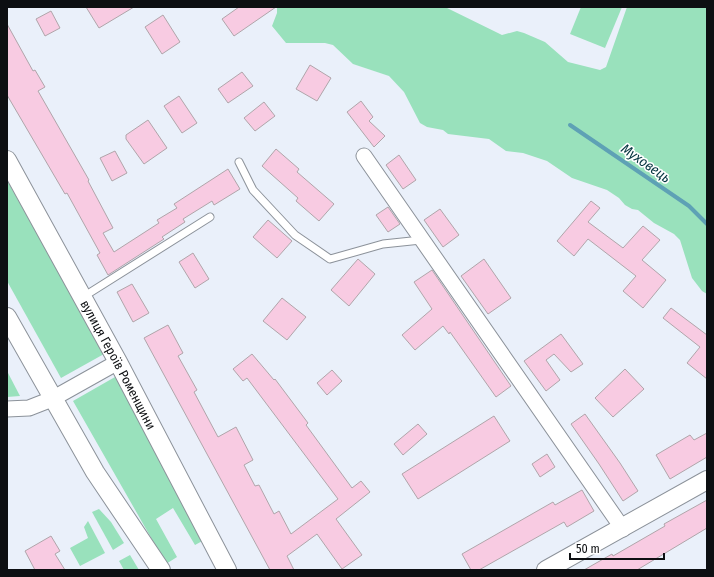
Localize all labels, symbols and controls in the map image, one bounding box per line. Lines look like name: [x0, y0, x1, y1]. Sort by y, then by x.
water label: Муховець: [618, 140, 674, 187]
street label: вулиця Героїв Роменщини: [77, 297, 159, 432]
scale bar: [570, 535, 664, 561]
text: 50 m: [576, 542, 600, 556]

